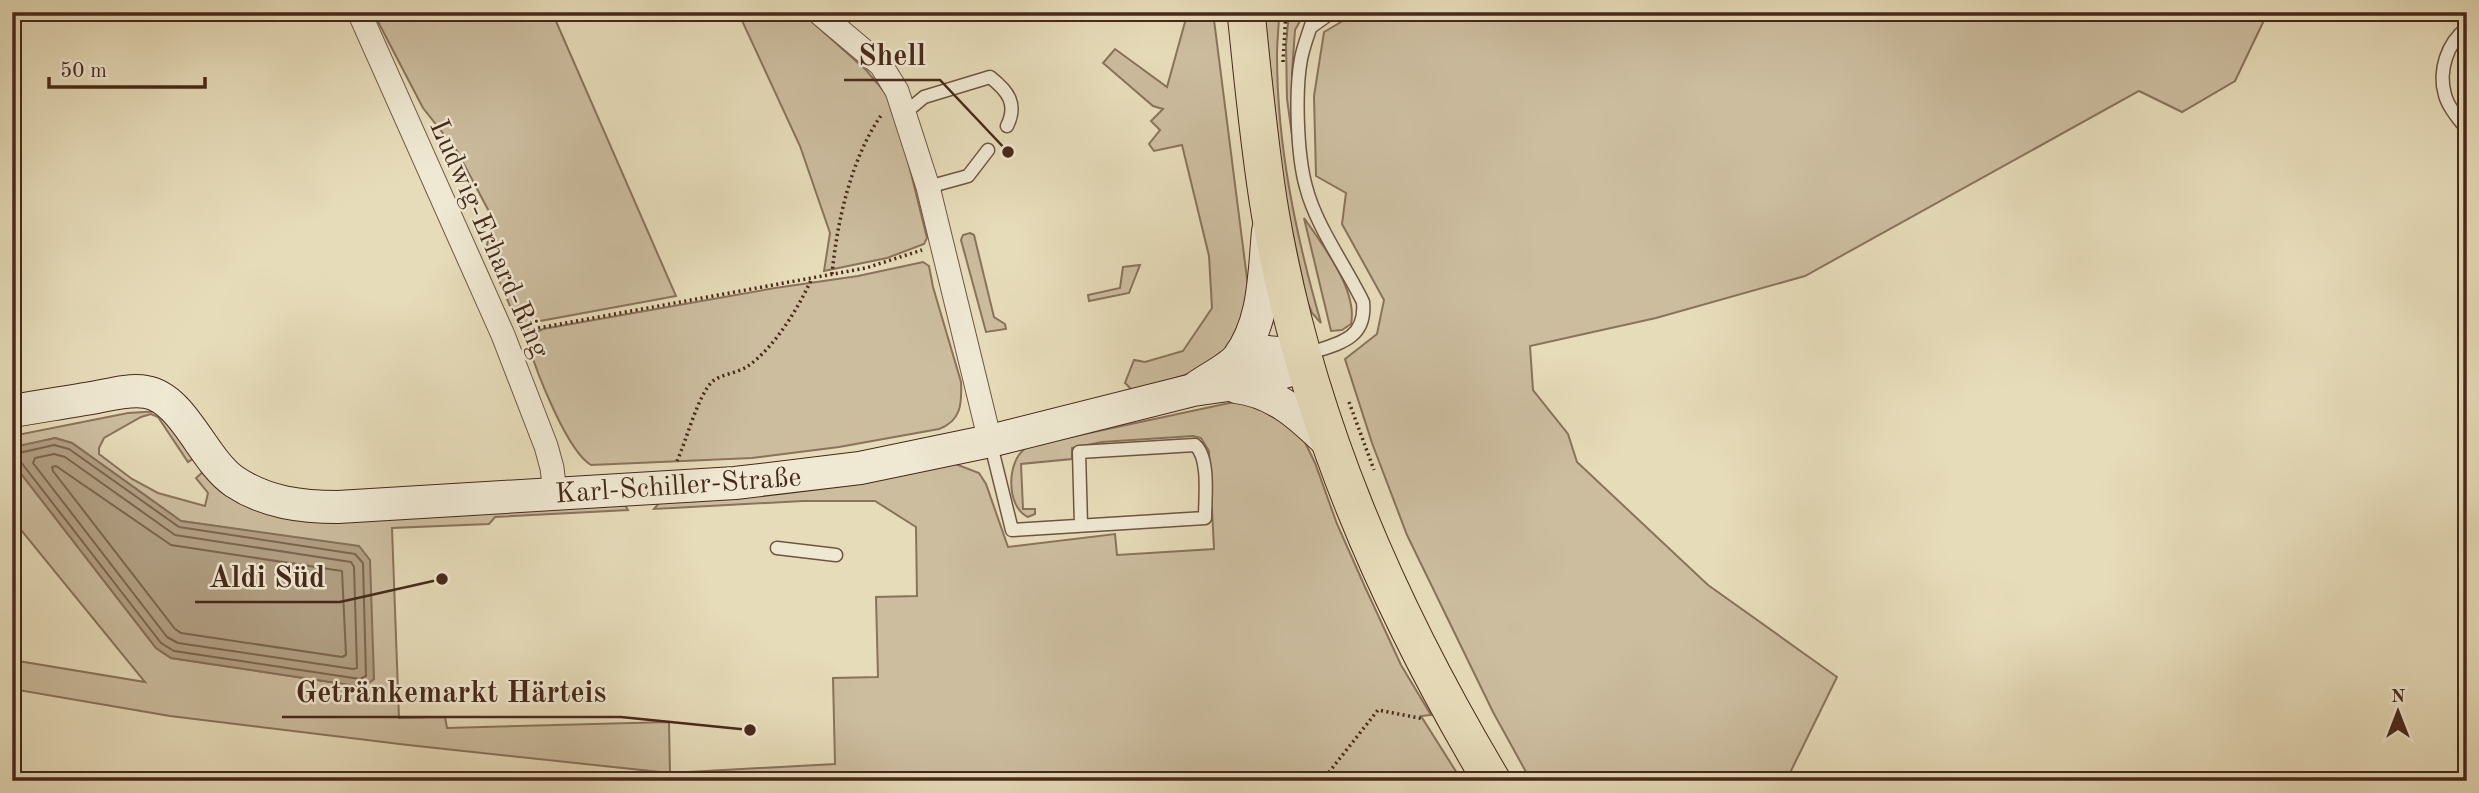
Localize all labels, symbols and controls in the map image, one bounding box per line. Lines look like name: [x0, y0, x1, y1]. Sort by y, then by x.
callout: Shell: [844, 29, 940, 80]
text: Shell: [858, 42, 926, 72]
scale bar: [49, 46, 205, 90]
text: 50 m: [60, 61, 107, 82]
street label: Ludwig-Erhard-Ring: [423, 116, 553, 362]
street label: Karl-Schiller-Straße: [554, 464, 802, 510]
callout: Aldi Süd: [195, 551, 340, 602]
text: Aldi Süd: [209, 564, 325, 594]
callout: Getränkemarkt Härteis: [282, 666, 621, 717]
north arrow: [2364, 678, 2434, 748]
text: Getränkemarkt Härteis: [296, 679, 606, 709]
text: N: [2391, 688, 2406, 707]

